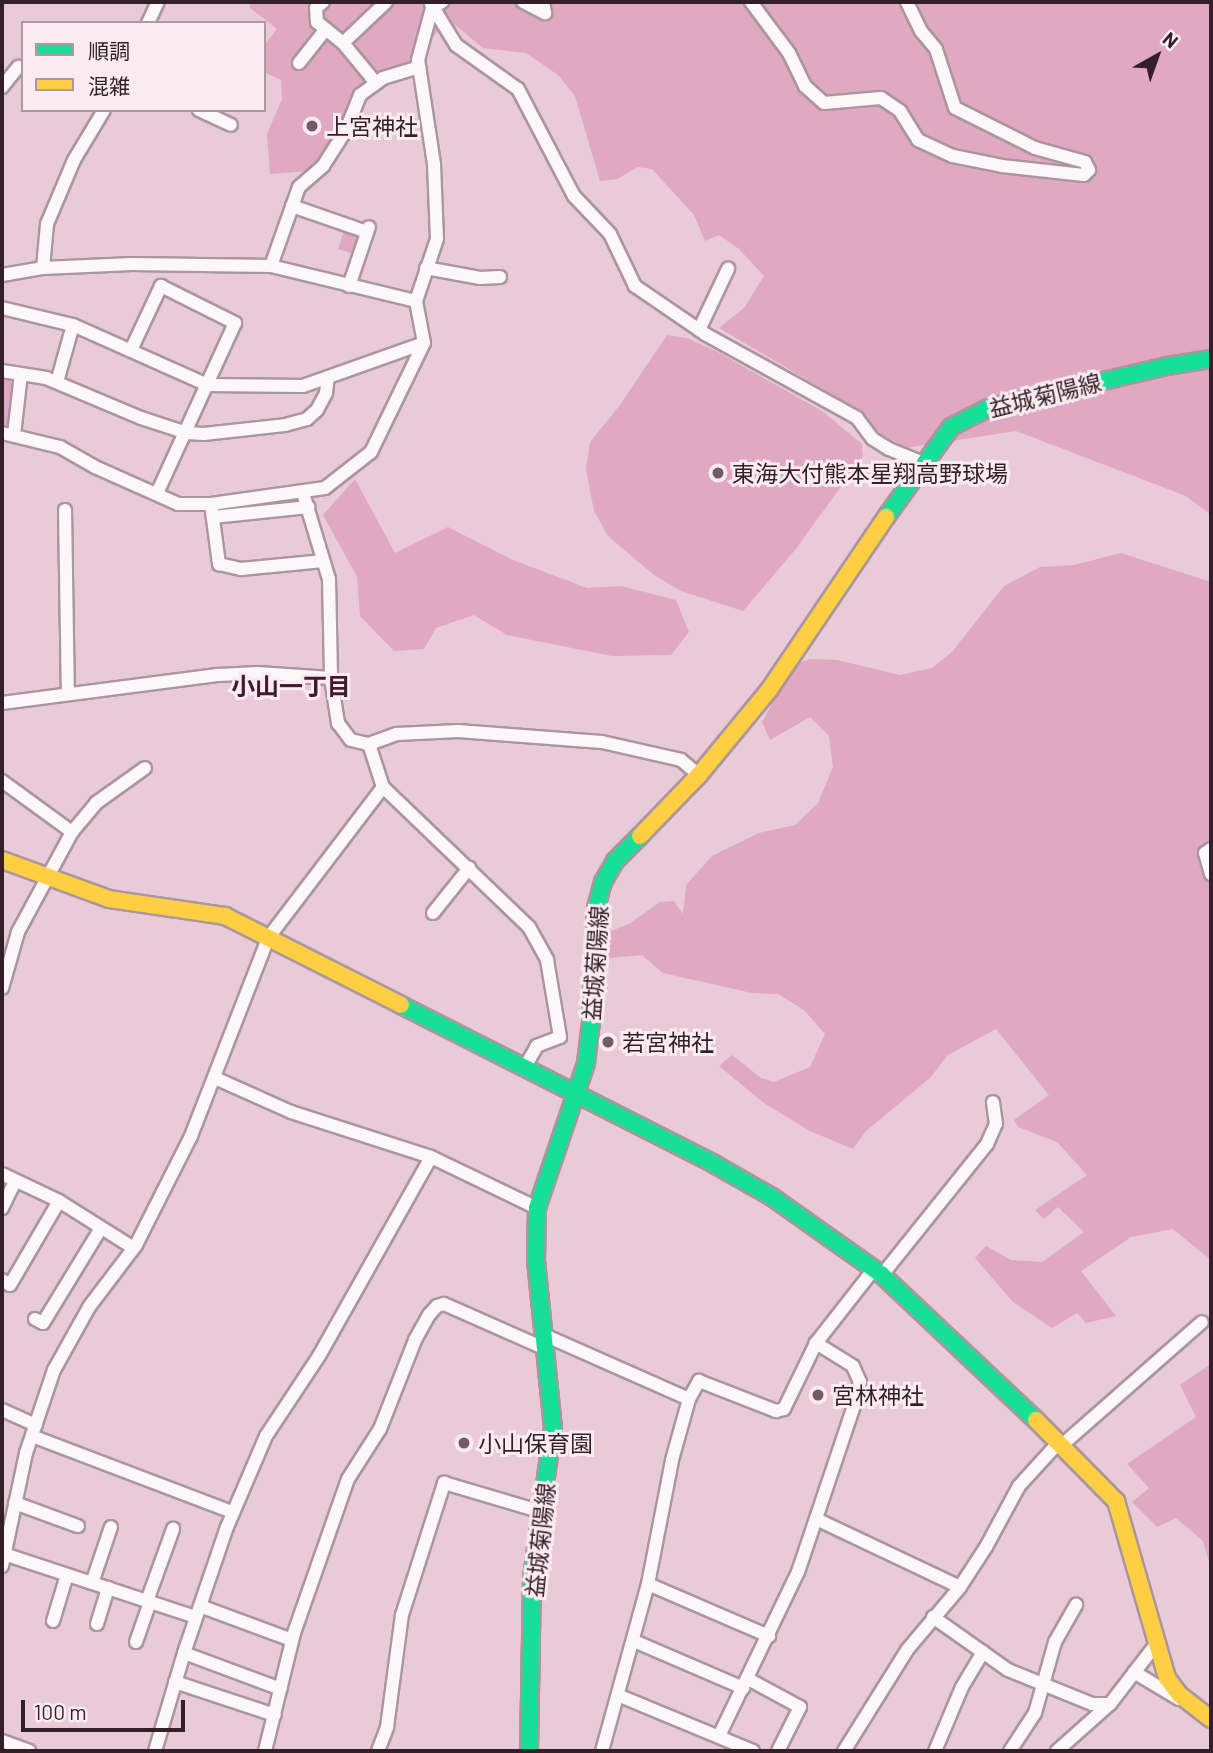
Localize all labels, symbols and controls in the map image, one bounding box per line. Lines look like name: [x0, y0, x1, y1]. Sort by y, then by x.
legend: [21, 21, 266, 112]
north arrow: [1122, 21, 1192, 91]
text: N: [1159, 27, 1183, 52]
text: 順調: [88, 38, 130, 63]
text: 混雑: [88, 73, 130, 98]
place label: 上宮神社: [326, 112, 418, 140]
marker: 上宮神社: [304, 118, 320, 134]
street label: 益城菊陽線: [986, 368, 1104, 422]
place label: 東海大付熊本星翔高野球場: [732, 459, 1008, 487]
marker: 東海大付熊本星翔高野球場: [710, 465, 726, 481]
district label: 小山一丁目: [231, 672, 351, 700]
street label: 益城菊陽線: [577, 905, 613, 1021]
place label: 若宮神社: [622, 1028, 714, 1056]
marker: 若宮神社: [600, 1034, 616, 1050]
place label: 宮林神社: [832, 1381, 924, 1409]
marker: 宮林神社: [810, 1387, 826, 1403]
place label: 小山保育園: [478, 1429, 593, 1457]
marker: 小山保育園: [456, 1435, 472, 1451]
street label: 益城菊陽線: [520, 1481, 560, 1599]
scale bar: [24, 1686, 189, 1730]
text: 100 m: [34, 1699, 87, 1724]

